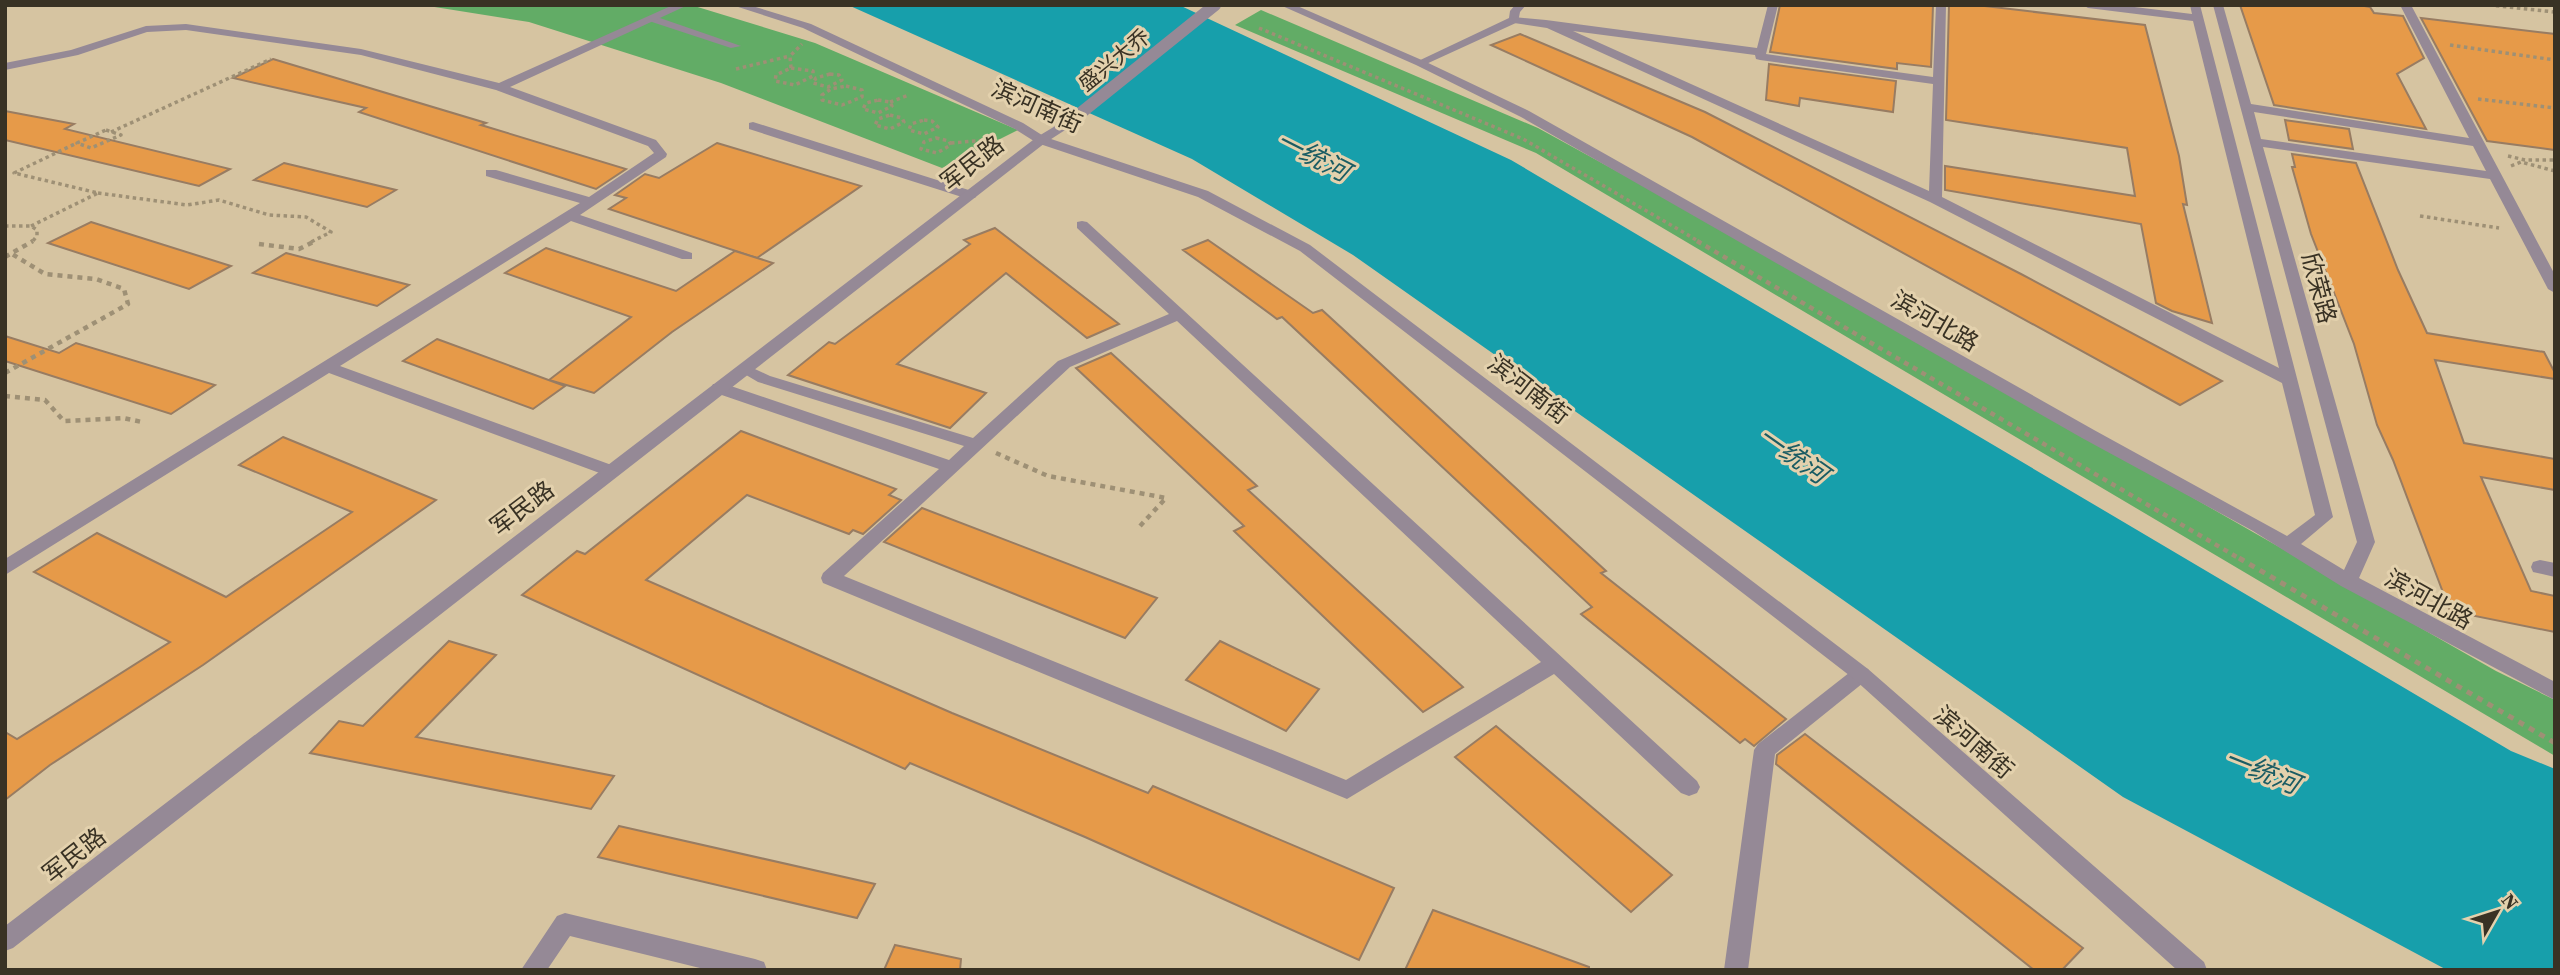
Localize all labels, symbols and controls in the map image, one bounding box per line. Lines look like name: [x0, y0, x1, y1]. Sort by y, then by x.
street label: 盛兴大乔: [1072, 22, 1156, 98]
street label: 滨河南街: [986, 71, 1088, 141]
water label: 一统河: [1270, 122, 1360, 192]
street label: 军民路: [933, 128, 1011, 198]
street label: 欣荣路: [2294, 249, 2344, 327]
street label: 滨河北路: [1885, 283, 1985, 359]
street label: 滨河南街: [1481, 346, 1577, 432]
water label: 一统河: [1751, 418, 1839, 495]
street label: 军民路: [483, 473, 561, 543]
street label: 滨河北路: [2379, 561, 2479, 637]
street label: 滨河南街: [1927, 698, 2021, 786]
water label: 一统河: [2219, 740, 2310, 804]
street label: 军民路: [35, 820, 113, 890]
north arrow: [2462, 877, 2532, 947]
text: N: [2496, 888, 2525, 915]

